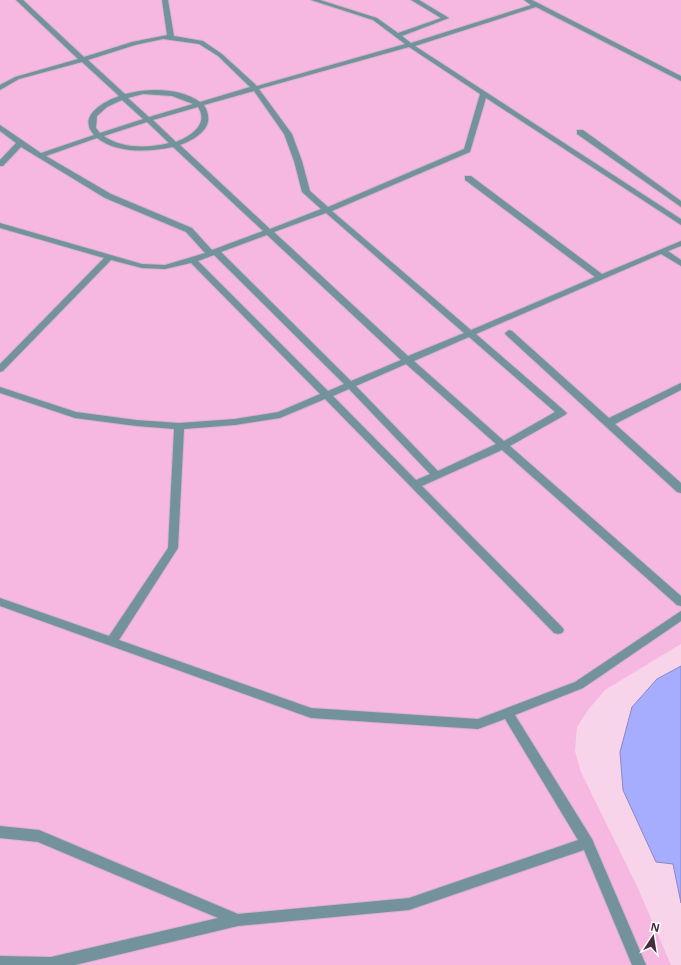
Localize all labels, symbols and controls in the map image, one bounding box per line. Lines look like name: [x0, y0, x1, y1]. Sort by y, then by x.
north arrow: [633, 917, 673, 957]
text: N: [649, 918, 661, 935]

